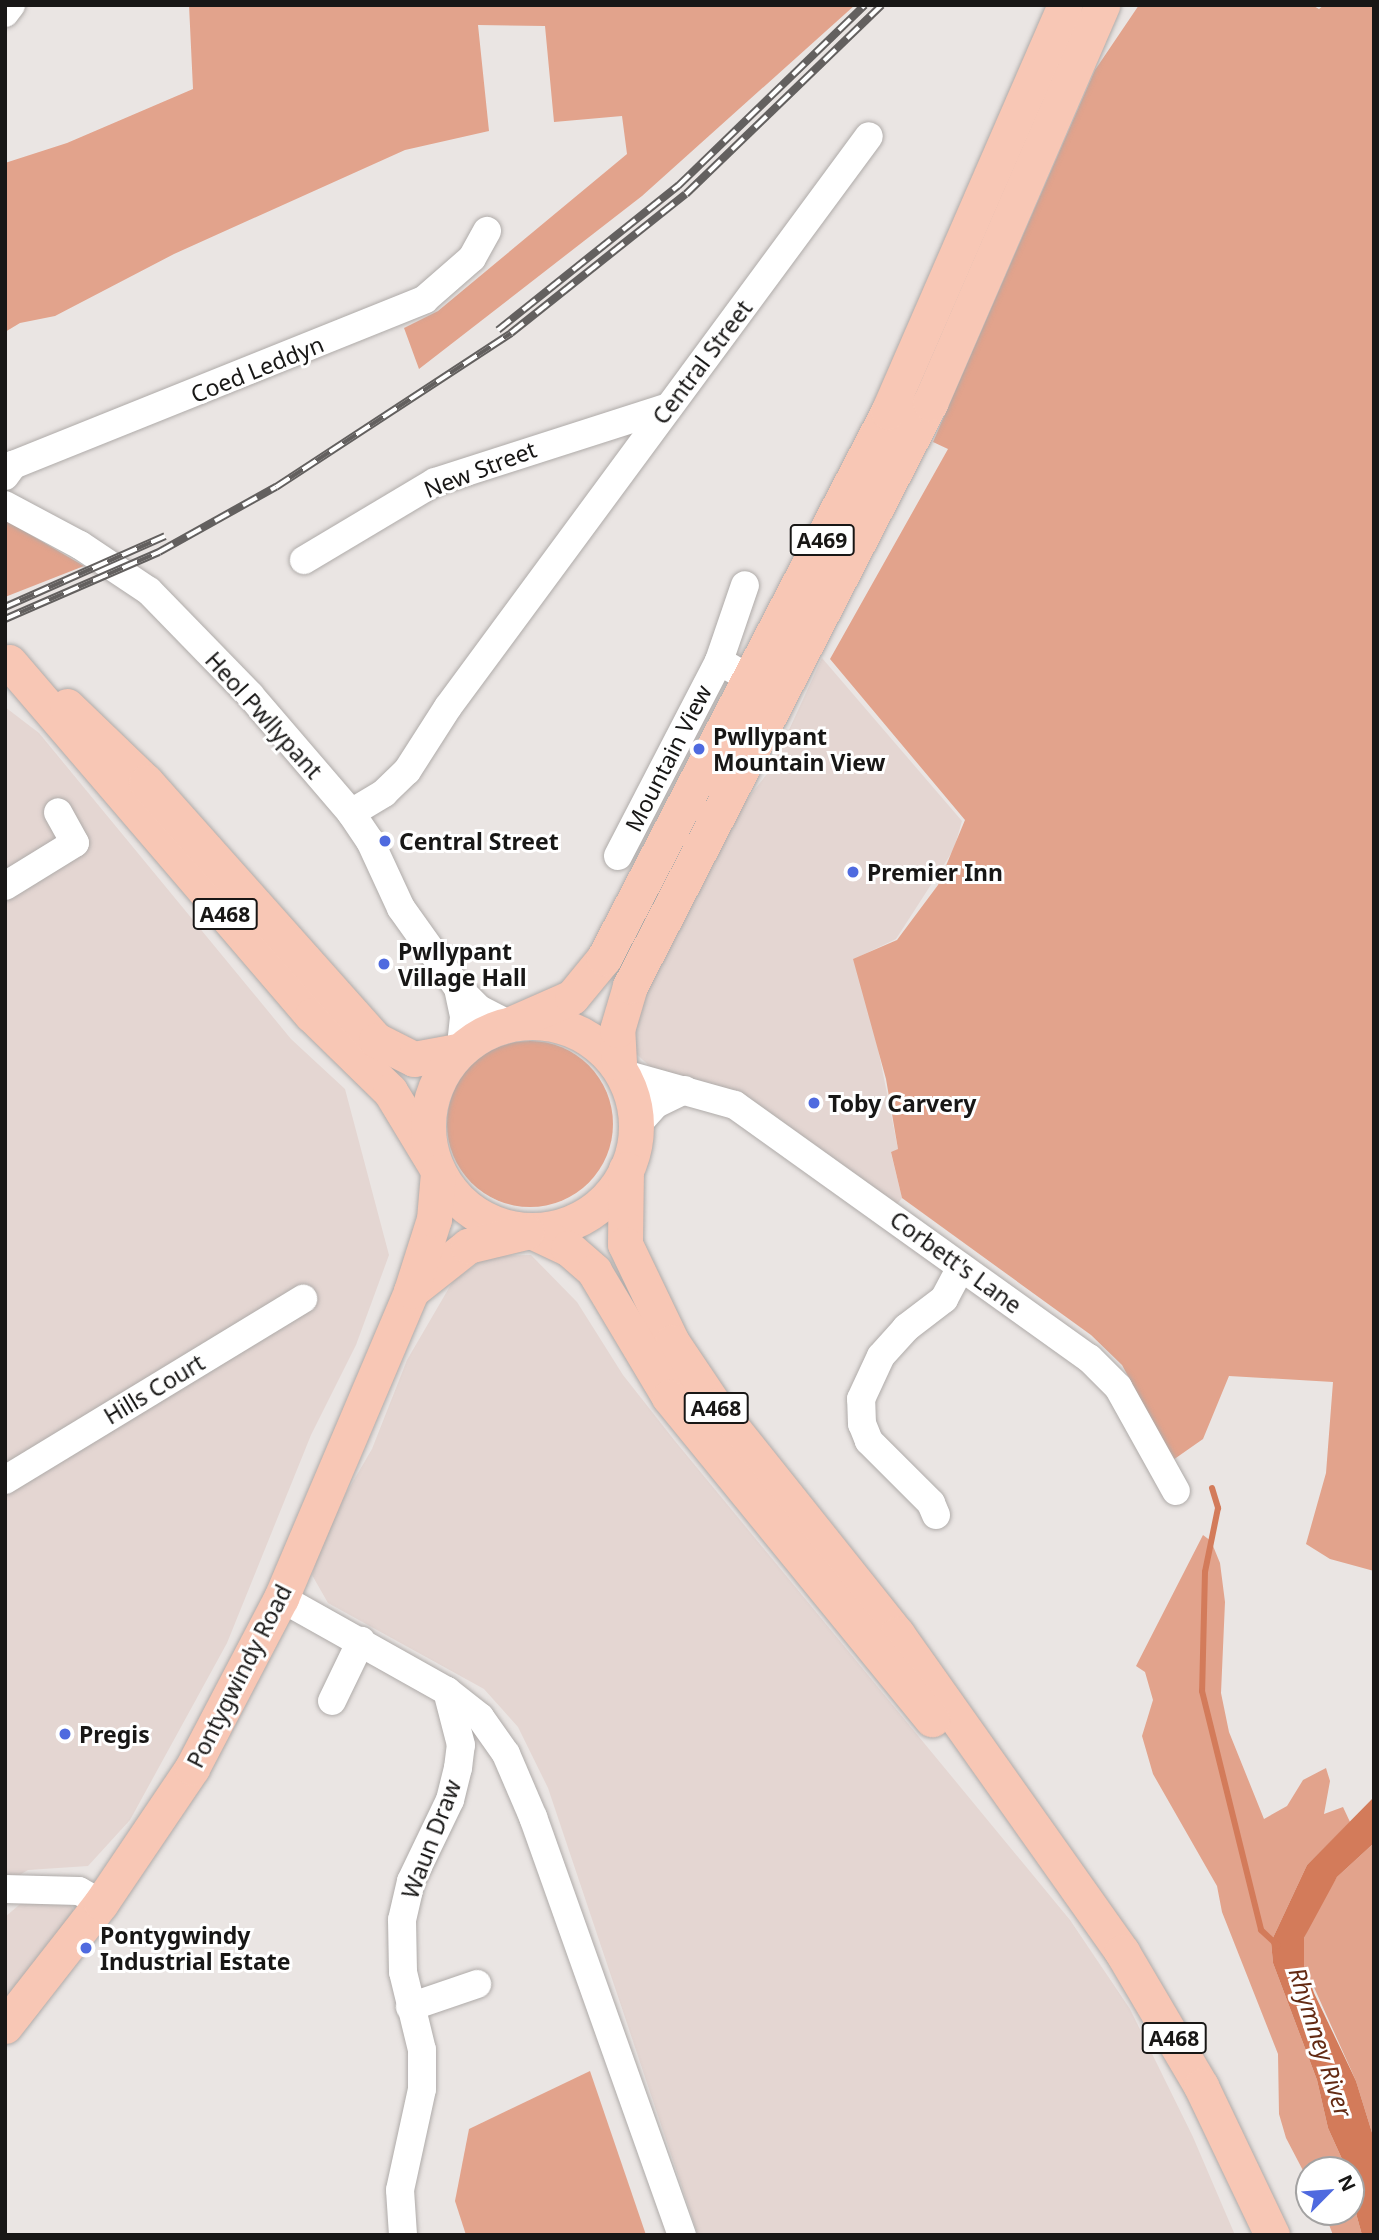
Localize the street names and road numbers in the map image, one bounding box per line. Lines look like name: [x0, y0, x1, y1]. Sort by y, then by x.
street label: Central Street: [646, 295, 758, 429]
street label: Coed Leddyn: [187, 330, 327, 408]
street label: New Street: [420, 435, 540, 503]
road number: A469: [789, 522, 855, 558]
street label: Heol Pwllypant: [200, 646, 328, 784]
street label: Mountain View: [619, 680, 717, 836]
road number: A468: [192, 897, 258, 932]
street label: Corbett's Lane: [885, 1205, 1027, 1319]
street label: Hills Court: [99, 1348, 209, 1430]
road number: A468: [683, 1390, 749, 1426]
street label: Pontygwindy Road: [181, 1580, 297, 1772]
street label: Waun Draw: [396, 1776, 466, 1902]
road number: A468: [1141, 2021, 1207, 2056]

